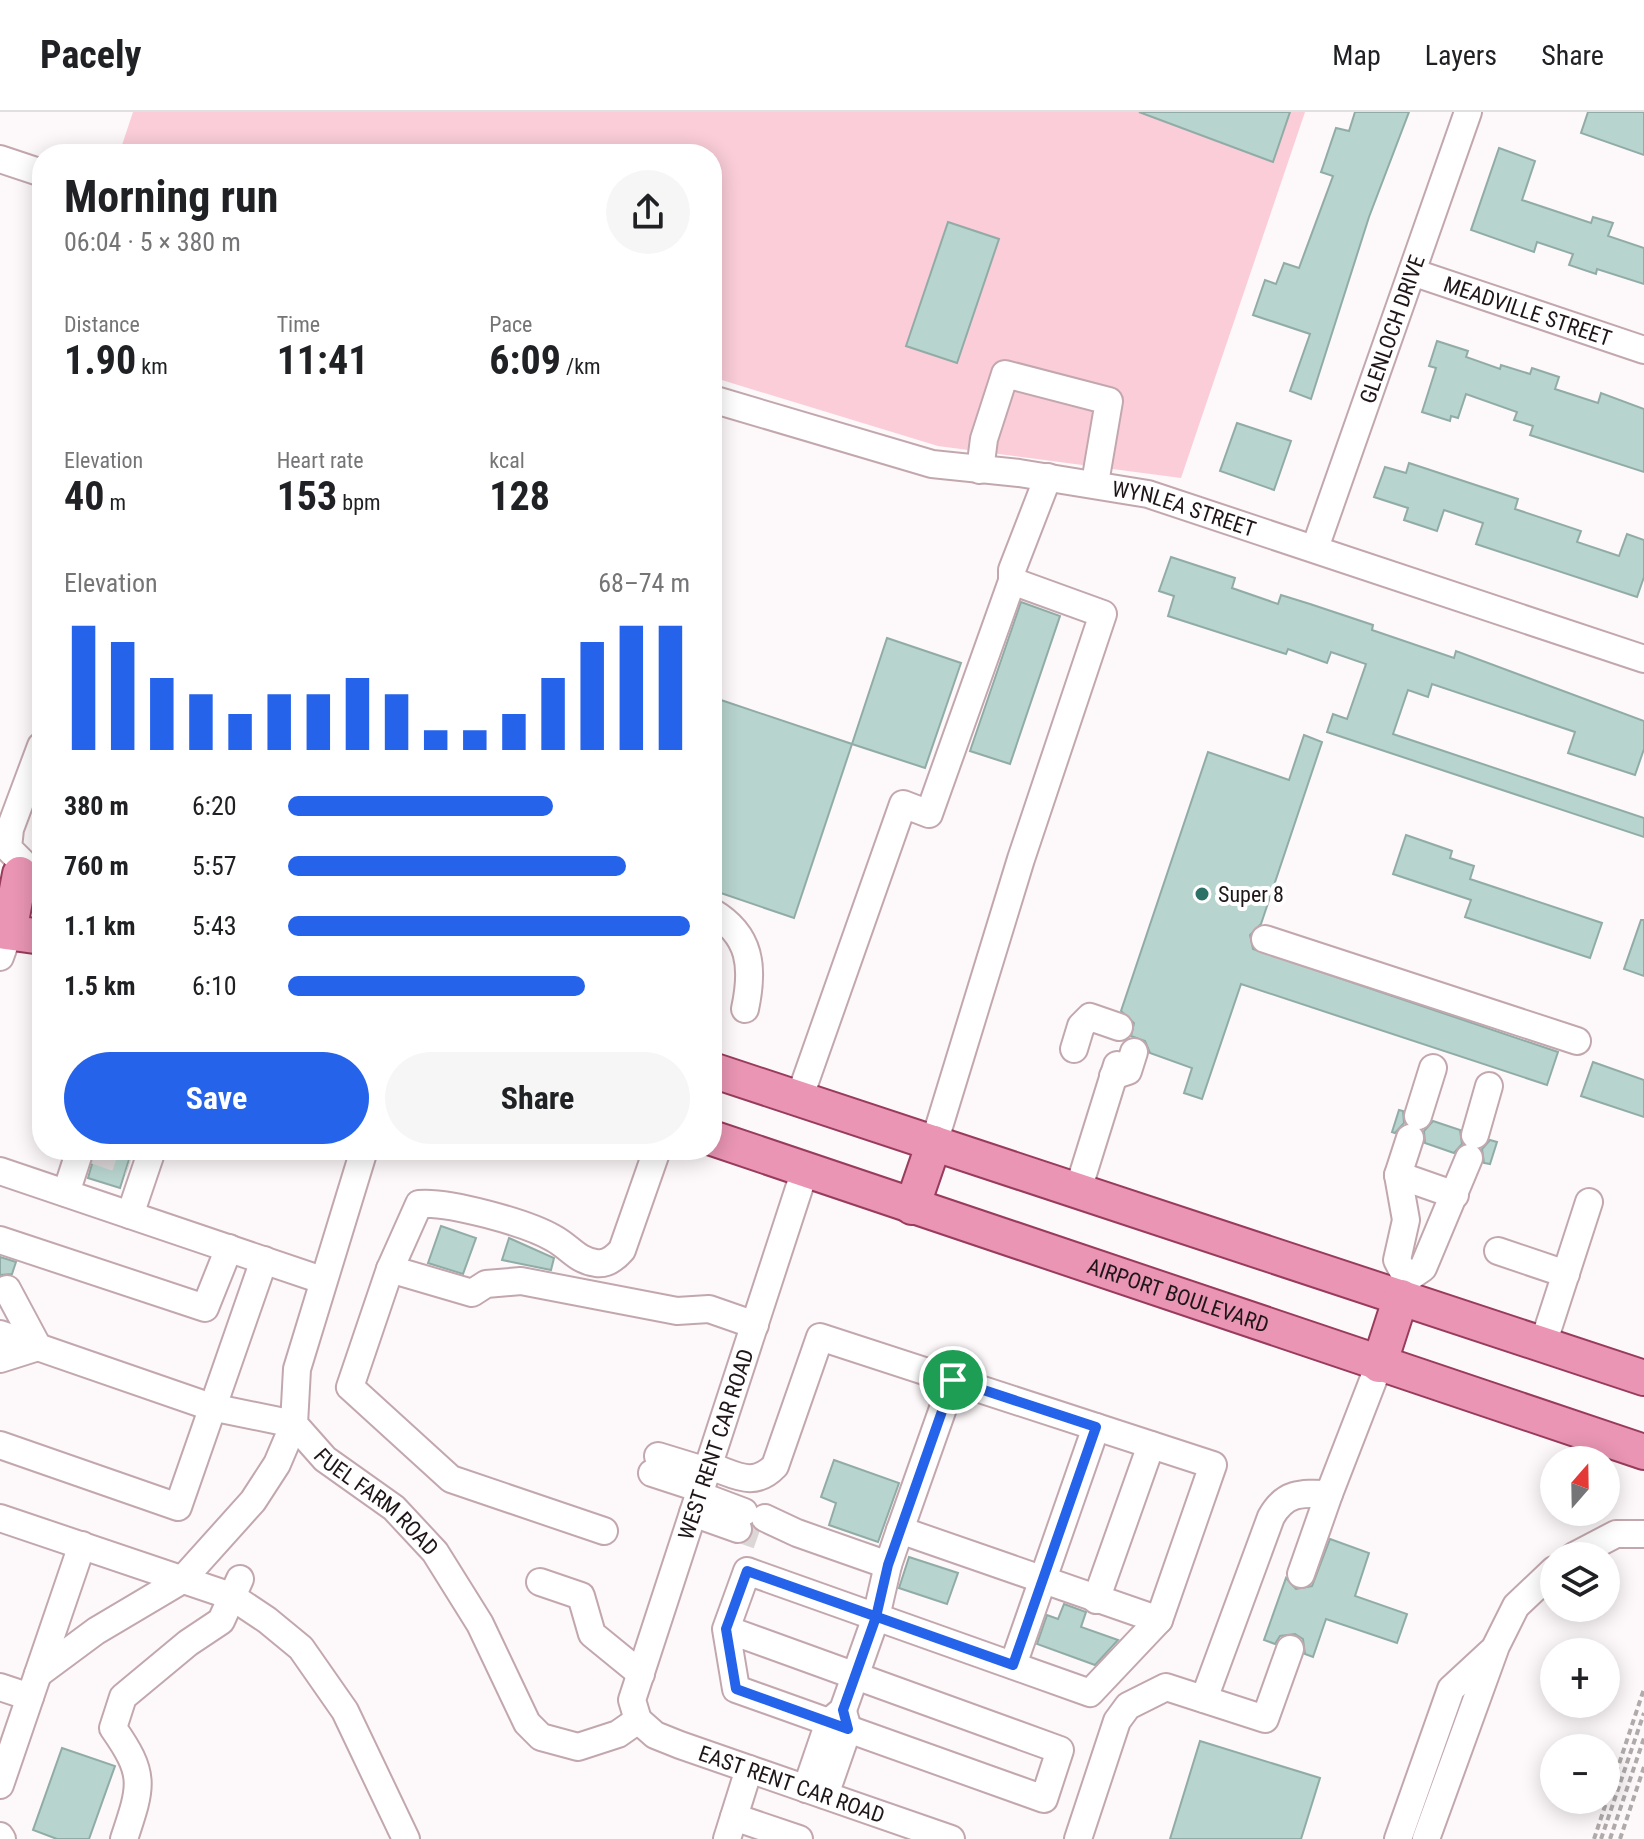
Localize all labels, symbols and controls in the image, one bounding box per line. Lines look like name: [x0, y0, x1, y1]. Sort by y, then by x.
text: Pacely: [40, 33, 141, 77]
text: Map: [1332, 39, 1381, 72]
text: Layers: [1425, 39, 1497, 72]
text: Share: [1541, 39, 1604, 72]
button: share: [606, 170, 690, 254]
text: Morning run: [64, 171, 278, 223]
text: 06:04 · 5 × 380 m: [64, 227, 241, 257]
street label: GLENLOCH DRIVE: [1354, 252, 1429, 406]
street label: MEADVILLE STREET: [1440, 271, 1615, 351]
text: Distance: [64, 312, 140, 337]
text: Time: [277, 312, 320, 337]
text: Pace: [489, 312, 532, 337]
text: 1.90: [64, 337, 136, 384]
text: 11:41: [277, 337, 368, 384]
text: 6:09: [489, 337, 561, 384]
text: km: [136, 354, 168, 379]
text: /km: [561, 354, 601, 379]
text: Elevation: [64, 448, 143, 473]
text: Heart rate: [277, 448, 364, 473]
text: kcal: [489, 448, 525, 473]
text: 40: [64, 473, 104, 520]
text: 153: [277, 473, 337, 520]
text: 128: [489, 473, 550, 520]
street label: WYNLEA STREET: [1110, 476, 1259, 542]
text: m: [104, 490, 126, 515]
text: bpm: [337, 490, 381, 515]
text: Elevation: [64, 568, 158, 598]
text: 68–74 m: [598, 568, 690, 598]
text: 380 m: [64, 791, 129, 821]
text: 6:20: [192, 791, 237, 821]
text: 760 m: [64, 851, 129, 881]
text: 5:57: [192, 851, 237, 881]
place label: Super 8: [1218, 882, 1284, 907]
marker: Super 8: [1193, 885, 1211, 903]
text: 1.1 km: [64, 911, 136, 941]
text: 5:43: [192, 911, 237, 941]
text: 1.5 km: [64, 971, 136, 1001]
text: 6:10: [192, 971, 237, 1001]
button: Save: [64, 1052, 369, 1144]
button: Share: [385, 1052, 690, 1144]
street label: AIRPORT BOULEVARD: [1084, 1253, 1272, 1337]
street label: WEST RENT CAR ROAD: [673, 1346, 758, 1543]
pin: [919, 1346, 987, 1414]
icon: arrive: [931, 1358, 975, 1402]
street label: FUEL FARM ROAD: [309, 1443, 444, 1560]
north arrow: [1540, 1446, 1620, 1526]
map controls: [1540, 1446, 1620, 1814]
button: layers: [1540, 1542, 1620, 1622]
button: +: [1540, 1638, 1620, 1718]
button: −: [1540, 1734, 1620, 1814]
street label: EAST RENT CAR ROAD: [696, 1740, 888, 1828]

